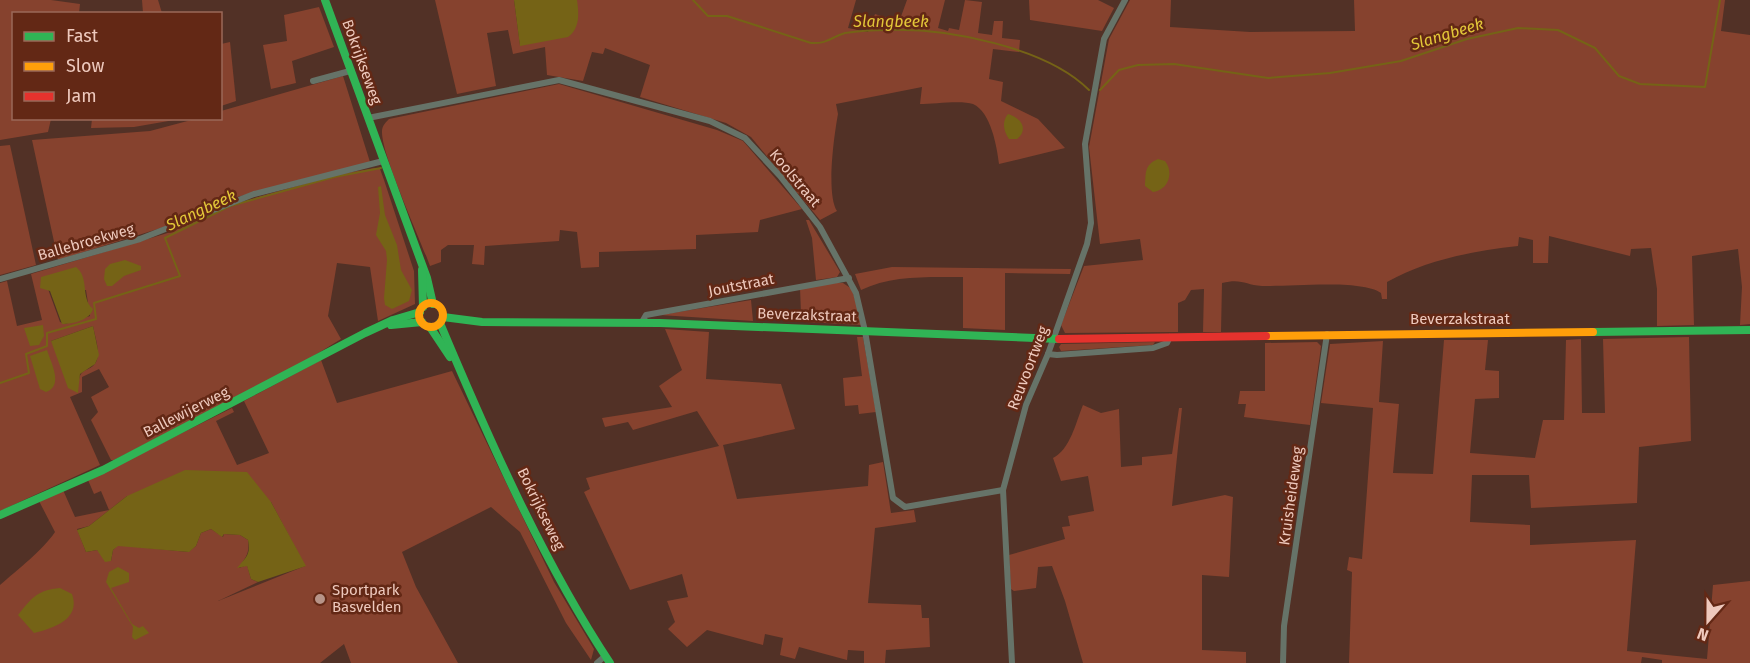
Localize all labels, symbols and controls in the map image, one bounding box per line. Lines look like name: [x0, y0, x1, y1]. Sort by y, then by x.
legend: [12, 12, 222, 120]
water label: Slangbeek: [852, 12, 929, 31]
water label: Slangbeek: [1407, 14, 1486, 54]
street label: Bokrijkseweg: [338, 17, 386, 107]
text: Fast: [66, 25, 99, 47]
text: Slow: [66, 55, 105, 77]
text: Jam: [66, 85, 97, 107]
street label: Koolstraat: [766, 145, 825, 211]
water label: Slangbeek: [162, 185, 239, 235]
street label: Ballebroekweg: [36, 220, 137, 264]
street label: Joutstraat: [706, 270, 776, 300]
street label: Beverzakstraat: [757, 304, 858, 326]
street label: Beverzakstraat: [1410, 310, 1510, 328]
street label: Reuvoortweg: [1004, 323, 1052, 413]
street label: Ballewijerweg: [140, 383, 232, 441]
street label: Kruisheideweg: [1275, 445, 1307, 547]
street label: Bokrijkseweg: [513, 465, 569, 553]
place label: Sportpark Basvelden: [332, 581, 402, 616]
north arrow: [1678, 591, 1738, 651]
marker: Sportpark Basvelden: [313, 592, 327, 606]
text: N: [1694, 624, 1711, 645]

